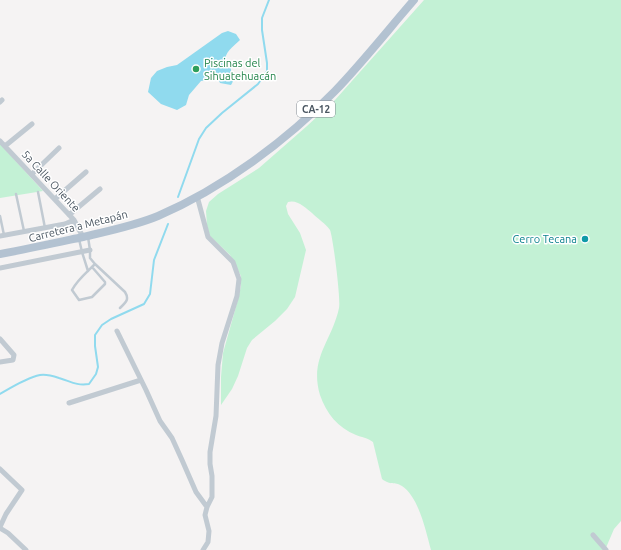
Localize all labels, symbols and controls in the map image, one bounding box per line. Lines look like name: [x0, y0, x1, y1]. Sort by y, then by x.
place label: Piscinas del Sihuatehuacán: [204, 57, 276, 82]
marker: Piscinas del Sihuatehuacán: [191, 64, 201, 74]
road number: CA-12: [297, 101, 335, 117]
street label: 5a Calle Oriente: [20, 148, 82, 214]
street label: Carretera a Metapán: [27, 208, 129, 244]
place label: Cerro Tecana: [513, 233, 577, 245]
marker: Cerro Tecana: [580, 234, 590, 244]

